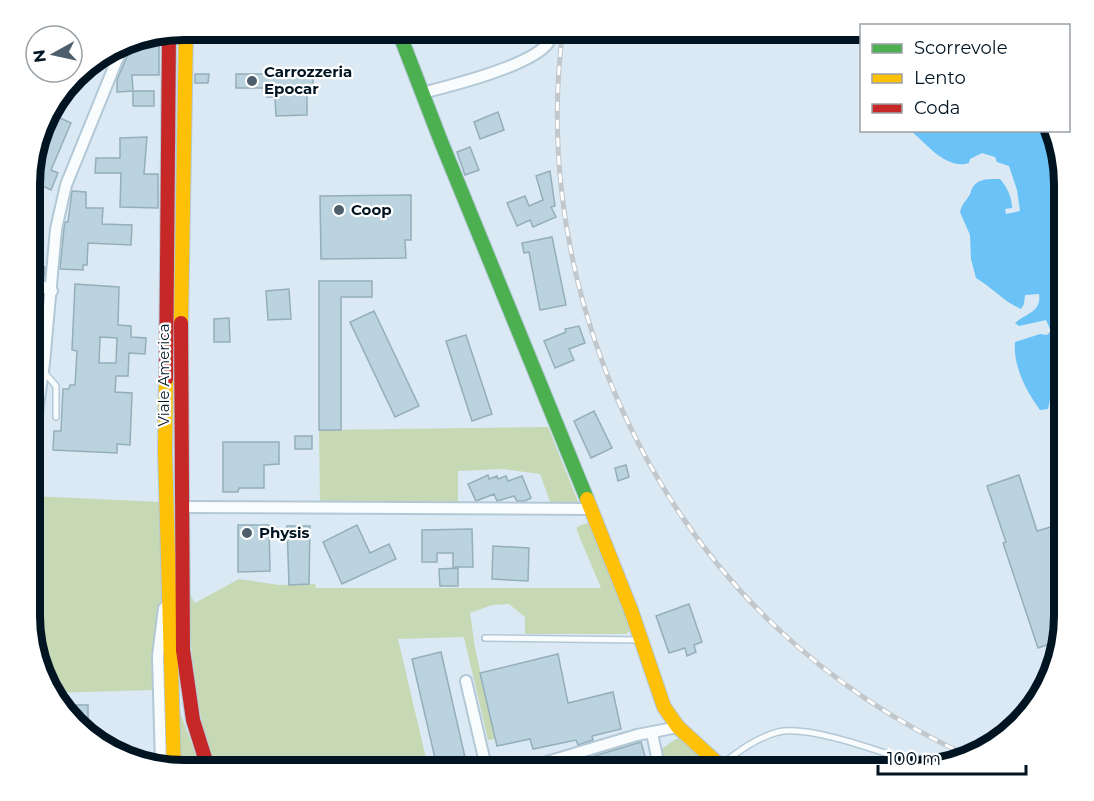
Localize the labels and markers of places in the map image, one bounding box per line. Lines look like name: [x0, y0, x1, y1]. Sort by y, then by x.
place label: Carrozzeria Epocar: [264, 62, 352, 98]
marker: Carrozzeria Epocar: [245, 74, 259, 88]
place label: Coop: [351, 200, 392, 219]
marker: Coop: [332, 203, 346, 217]
place label: Physis: [259, 523, 310, 542]
marker: Physis: [240, 526, 254, 540]

